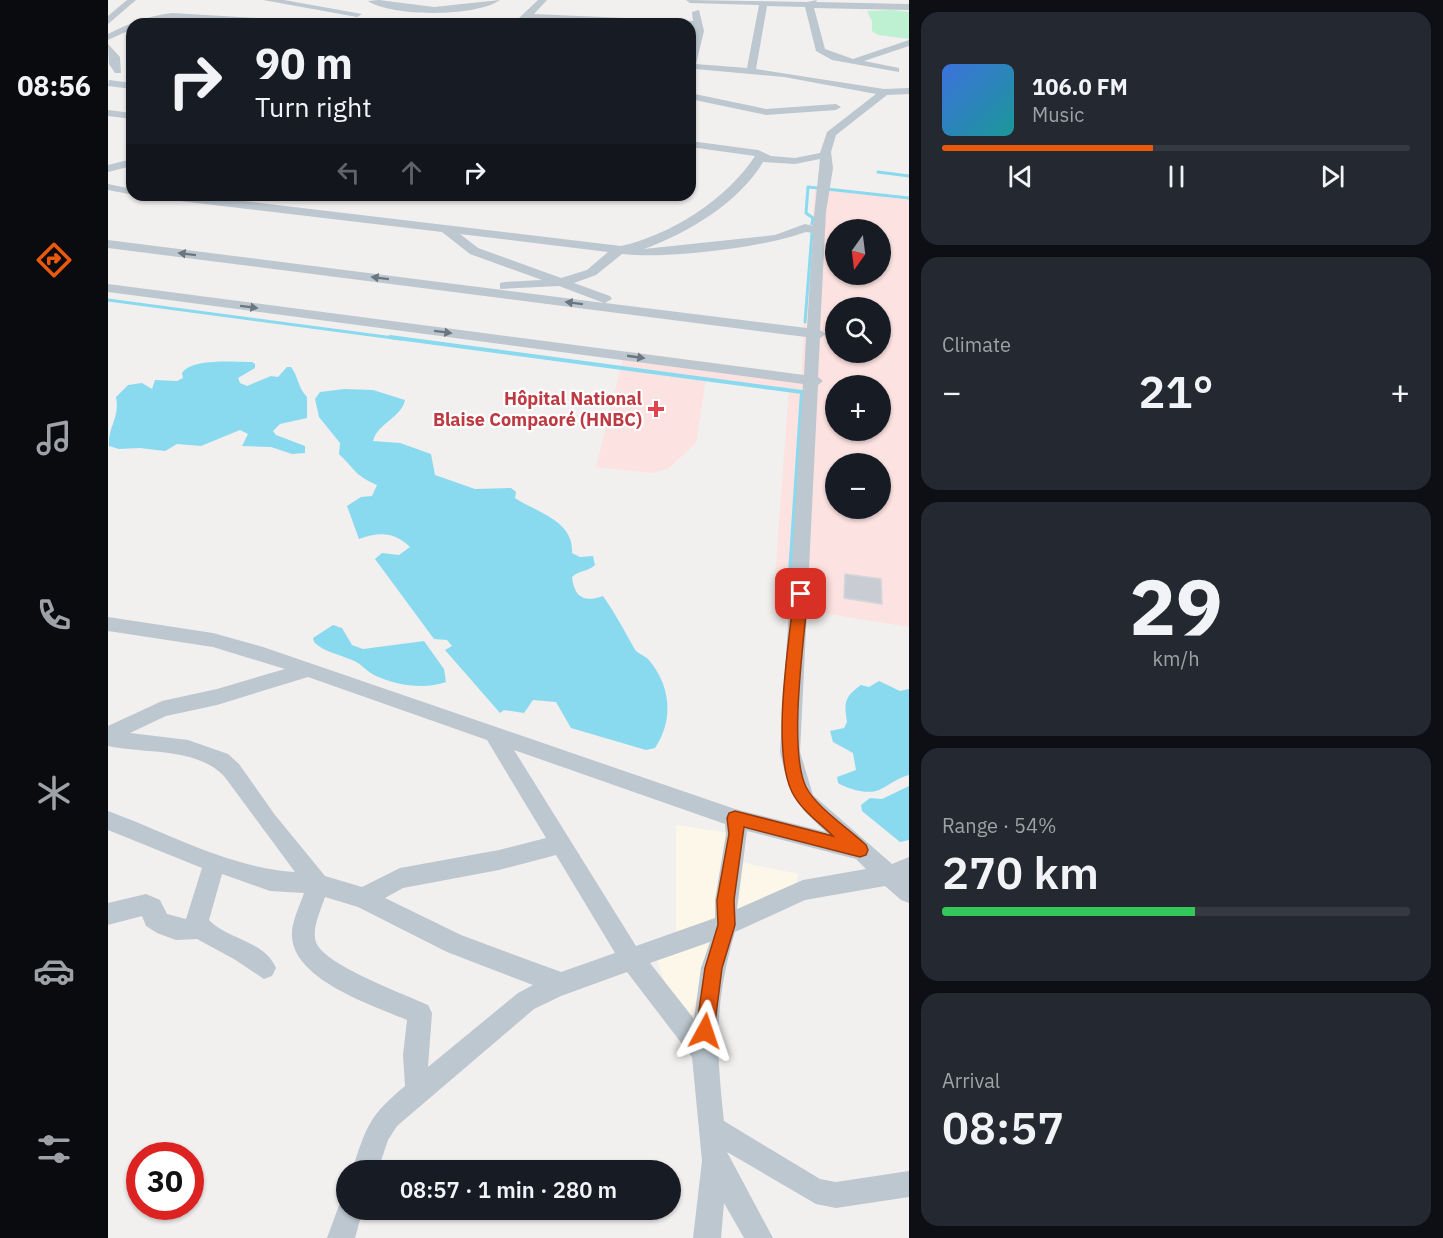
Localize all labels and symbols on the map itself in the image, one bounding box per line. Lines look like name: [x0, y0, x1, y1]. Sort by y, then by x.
north arrow: [825, 219, 891, 285]
one-way arrow: [177, 249, 196, 259]
one-way arrow: [371, 274, 390, 283]
one-way arrow: [564, 298, 583, 307]
one-way arrow: [240, 302, 259, 311]
one-way arrow: [433, 327, 452, 337]
one-way arrow: [627, 353, 646, 362]
place label: Hôpital National Blaise Compaoré (HNBC): [433, 387, 643, 431]
marker: Hôpital National Blaise Compaoré (HNBC): [647, 400, 665, 418]
pin: [775, 568, 826, 619]
position arrow: [673, 999, 737, 1063]
speed limit sign: 30: [126, 1142, 204, 1220]

